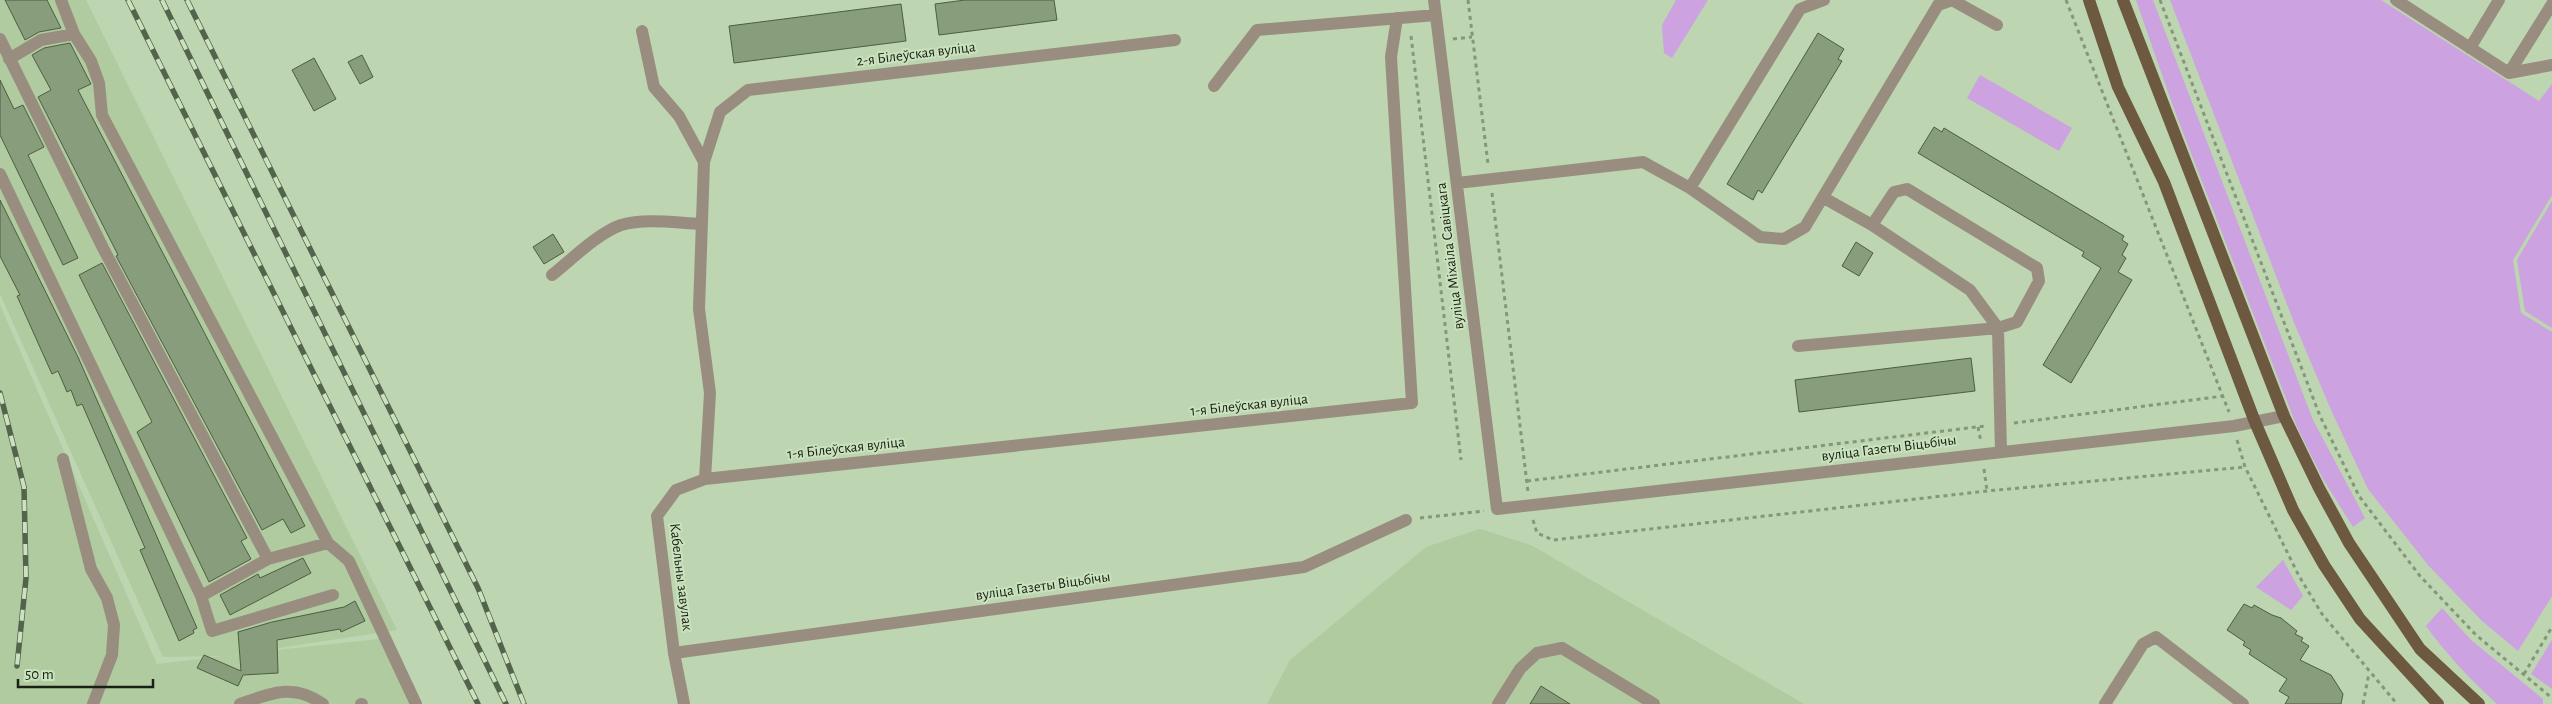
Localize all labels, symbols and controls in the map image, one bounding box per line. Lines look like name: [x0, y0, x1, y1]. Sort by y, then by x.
street label: 2-я Білеўская вуліца: [856, 39, 977, 69]
street label: вуліца Міхаіла Савіцкага: [1434, 181, 1466, 331]
street label: 1-я Білеўская вуліца: [1189, 391, 1309, 419]
street label: вуліца Газеты Віцьбічы: [1821, 432, 1957, 464]
street label: 1-я Білеўская вуліца: [786, 434, 906, 462]
street label: Кабельны завулак: [667, 522, 695, 632]
street label: вуліца Газеты Віцьбічы: [975, 569, 1111, 603]
scale bar: [18, 656, 152, 688]
text: 50 m: [25, 667, 54, 682]

